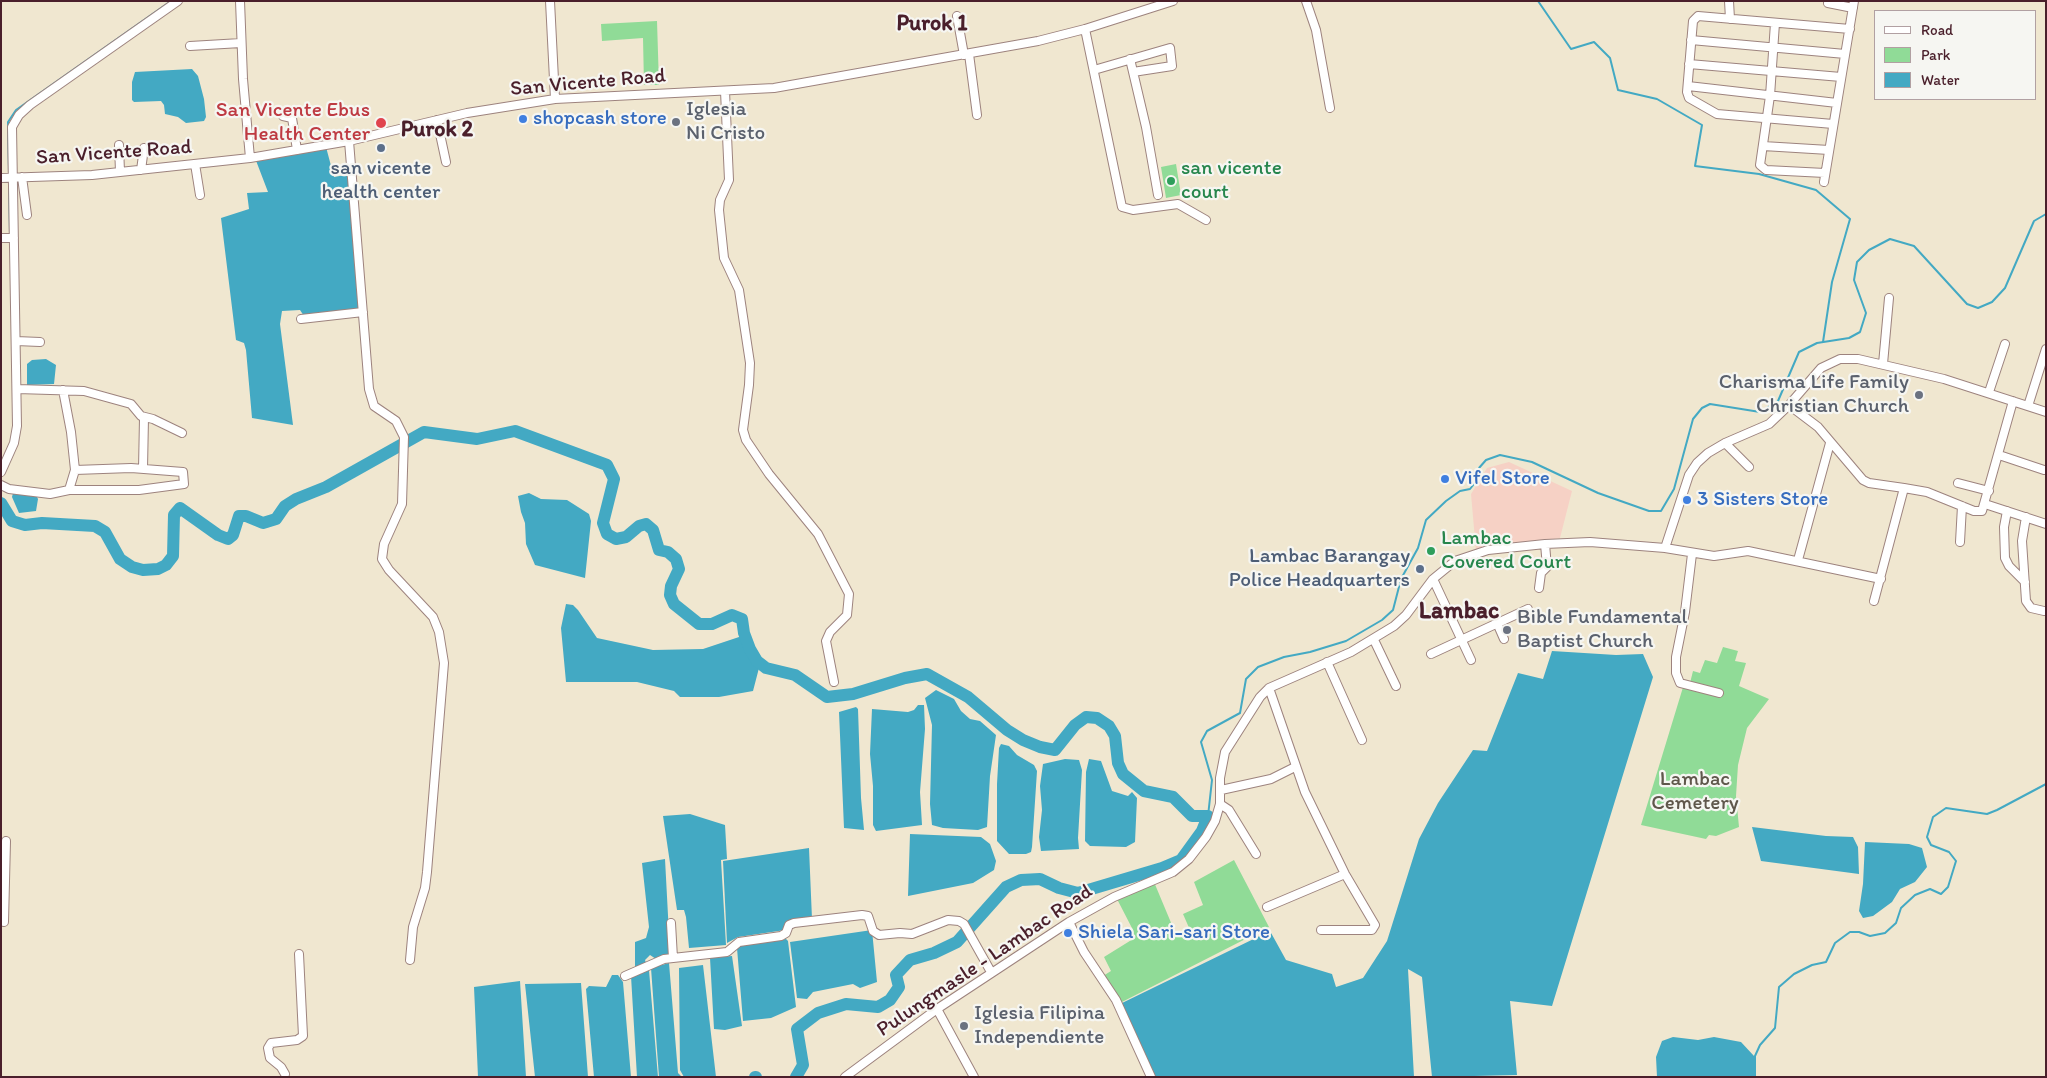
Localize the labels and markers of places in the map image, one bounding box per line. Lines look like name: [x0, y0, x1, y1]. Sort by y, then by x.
place label: Iglesia Ni Cristo: [686, 97, 765, 147]
place label: San Vicente Ebus Health Center: [216, 98, 370, 148]
place label: shopcash store: [533, 106, 667, 132]
marker: shopcash store: [517, 113, 529, 125]
marker: San Vicente Ebus Health Center: [374, 116, 388, 130]
marker: Iglesia Ni Cristo: [670, 116, 682, 128]
marker: san vicente health center: [375, 142, 387, 154]
place label: san vicente health center: [322, 156, 440, 206]
place label: san vicente court: [1181, 156, 1282, 206]
marker: san vicente court: [1165, 175, 1177, 187]
place label: Charisma Life Family Christian Church: [1719, 370, 1909, 420]
marker: Charisma Life Family Christian Church: [1913, 389, 1925, 401]
place label: Vifel Store: [1455, 466, 1550, 492]
marker: Vifel Store: [1439, 473, 1451, 485]
place label: 3 Sisters Store: [1697, 487, 1828, 513]
marker: 3 Sisters Store: [1681, 494, 1693, 506]
place label: Lambac Covered Court: [1441, 526, 1571, 576]
place label: Lambac Barangay Police Headquarters: [1229, 544, 1410, 594]
marker: Lambac Covered Court: [1425, 545, 1437, 557]
marker: Lambac Barangay Police Headquarters: [1414, 563, 1426, 575]
place label: Bible Fundamental Baptist Church: [1517, 605, 1688, 655]
marker: Bible Fundamental Baptist Church: [1501, 624, 1513, 636]
place label: Shiela Sari-sari Store: [1078, 920, 1270, 946]
marker: Shiela Sari-sari Store: [1062, 927, 1074, 939]
place label: Iglesia Filipina Independiente: [974, 1001, 1105, 1051]
marker: Iglesia Filipina Independiente: [958, 1020, 970, 1032]

